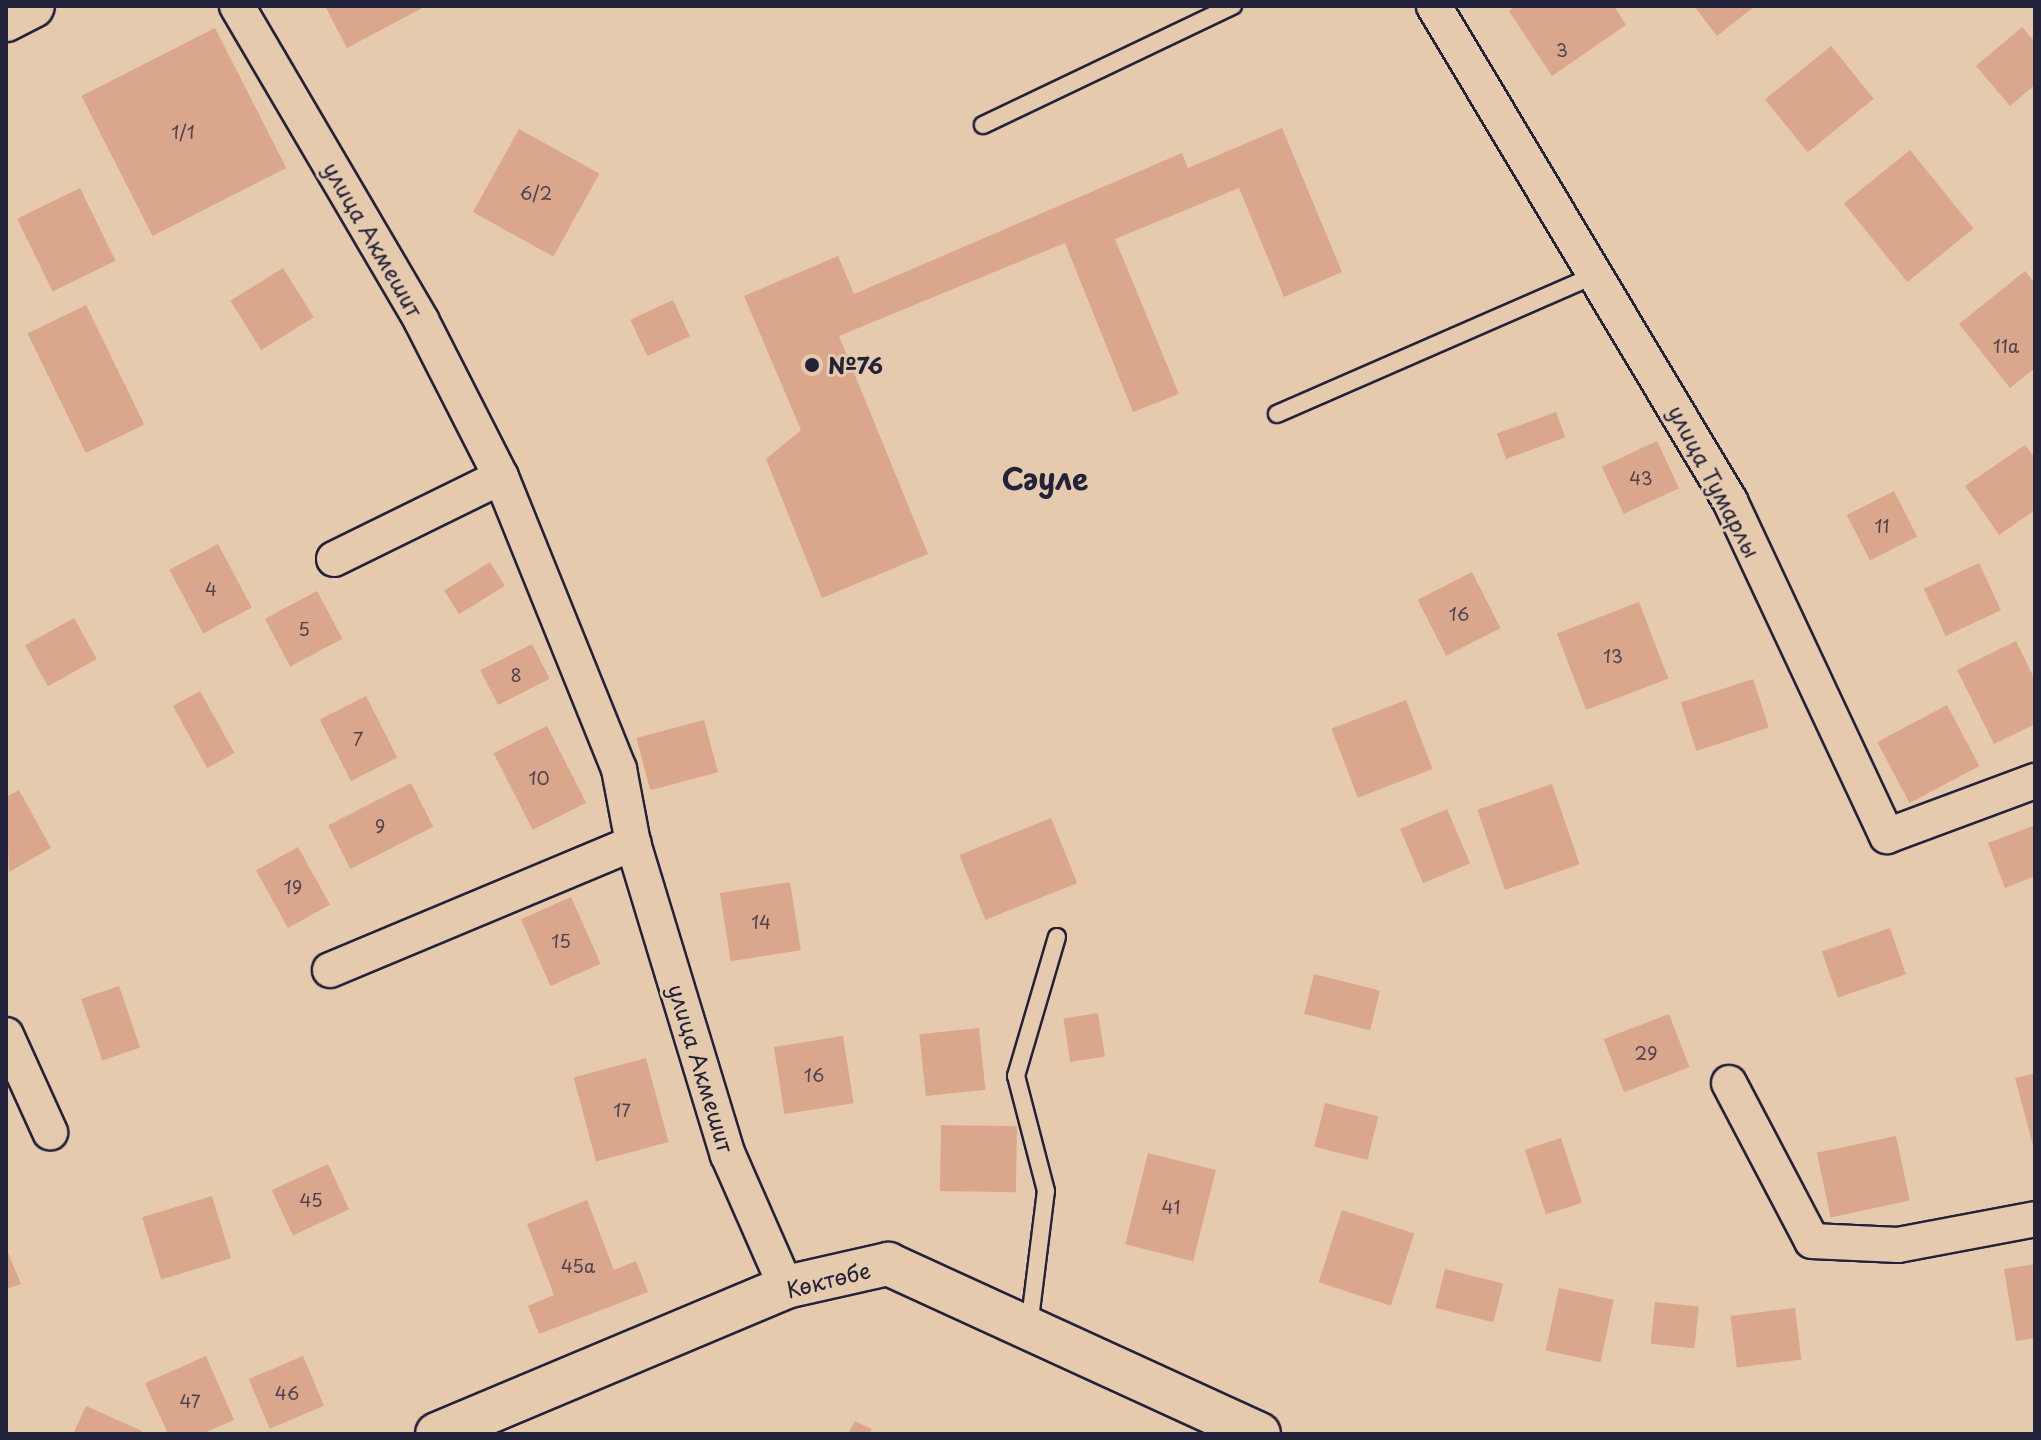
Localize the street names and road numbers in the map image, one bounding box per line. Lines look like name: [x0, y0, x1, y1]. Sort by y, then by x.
street label: улица Акмешит: [319, 156, 429, 322]
street label: улица Тумарлы: [1663, 400, 1767, 562]
street label: улица Акмешит: [664, 980, 740, 1156]
street label: Көктөбе: [783, 1256, 873, 1302]

